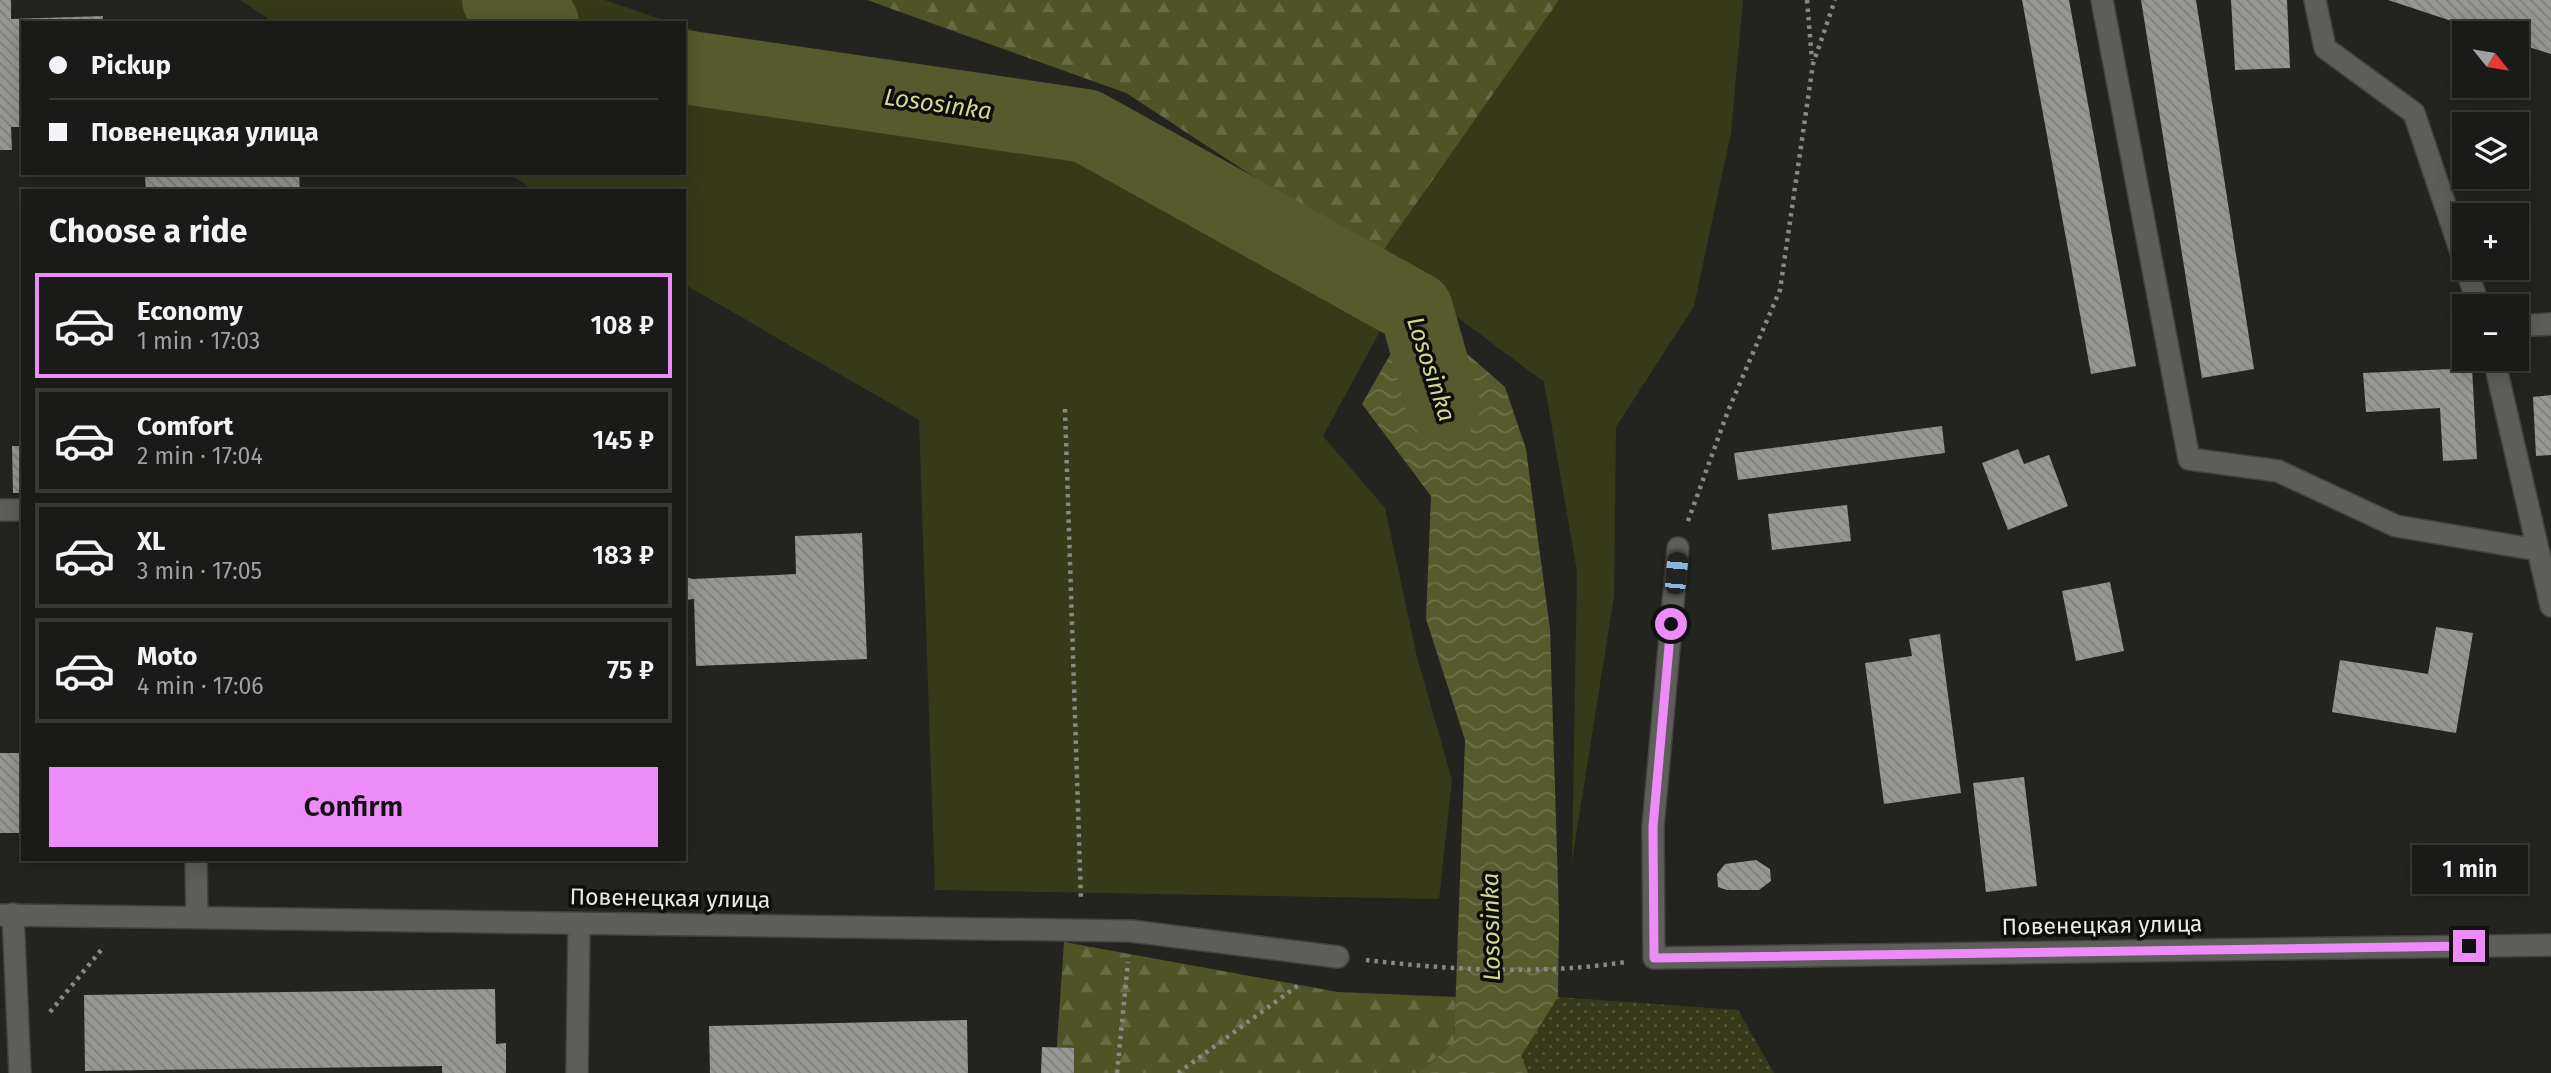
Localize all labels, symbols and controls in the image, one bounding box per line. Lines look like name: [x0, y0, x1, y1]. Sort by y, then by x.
north arrow: [2452, 21, 2529, 98]
map controls: [2452, 21, 2529, 371]
text: Pickup: [91, 50, 171, 81]
water label: Lososinka: [882, 83, 994, 125]
button: layers: [2452, 112, 2529, 189]
text: Повенецкая улица: [91, 117, 319, 148]
button: +: [2452, 203, 2529, 280]
text: Choose a ride: [49, 212, 247, 250]
icon: car: [53, 294, 116, 357]
button: −: [2452, 294, 2529, 371]
text: Economy: [137, 296, 243, 327]
text: 108 ₽: [591, 310, 654, 341]
water label: Lososinka: [1401, 313, 1461, 425]
text: 1 min · 17:03: [137, 327, 260, 355]
icon: car: [53, 409, 116, 472]
text: Comfort: [137, 411, 233, 442]
text: 145 ₽: [593, 425, 654, 456]
text: 2 min · 17:04: [137, 442, 263, 470]
icon: car: [53, 524, 116, 587]
text: XL: [137, 526, 165, 557]
text: 183 ₽: [592, 540, 654, 571]
car: [1664, 551, 1689, 595]
text: 3 min · 17:05: [137, 557, 262, 585]
route start: [1655, 608, 1687, 640]
icon: car: [53, 639, 116, 702]
text: Moto: [137, 641, 197, 672]
text: 75 ₽: [607, 655, 654, 686]
text: 4 min · 17:06: [137, 672, 264, 700]
button: Confirm: [49, 767, 658, 847]
callout: 1 min: [2411, 844, 2527, 894]
text: 1 min: [2442, 855, 2498, 883]
water label: Lososinka: [1476, 873, 1506, 981]
street label: Повенецкая улица: [569, 882, 771, 914]
street label: Повенецкая улица: [2001, 909, 2203, 941]
route end: [2453, 930, 2485, 962]

